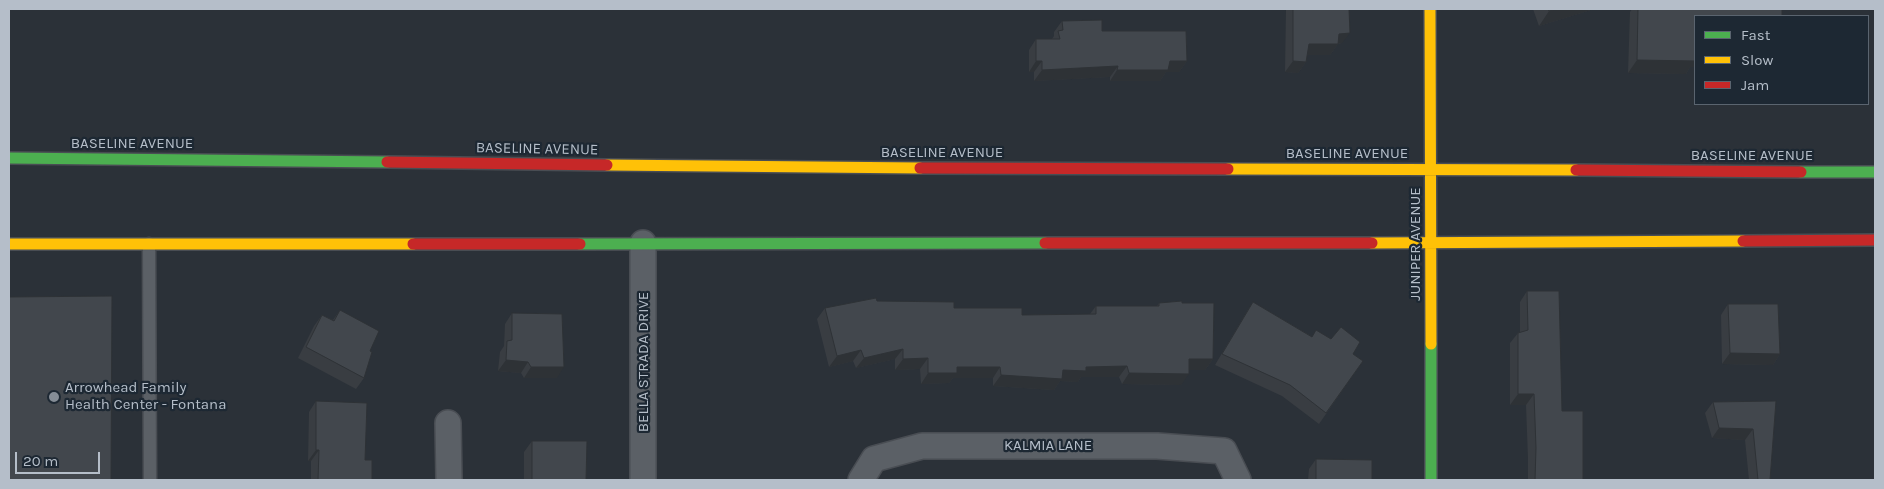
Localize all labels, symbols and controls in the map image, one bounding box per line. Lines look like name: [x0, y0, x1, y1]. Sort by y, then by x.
legend: [1694, 15, 1869, 105]
text: Fast: [1741, 26, 1770, 44]
text: Slow: [1741, 51, 1773, 69]
text: Jam: [1741, 76, 1769, 94]
street label: BASELINE AVENUE: [71, 135, 193, 153]
street label: BASELINE AVENUE: [476, 139, 598, 159]
street label: BASELINE AVENUE: [881, 144, 1003, 162]
street label: BASELINE AVENUE: [1286, 145, 1408, 163]
street label: BASELINE AVENUE: [1691, 147, 1813, 165]
street label: JUNIPER AVENUE: [1407, 187, 1425, 301]
street label: BELLA STRADA DRIVE: [635, 292, 653, 432]
place label: Arrowhead Family Health Center - Fontana: [65, 379, 226, 414]
marker: Arrowhead Family Health Center - Fontana: [47, 390, 61, 404]
street label: KALMIA LANE: [1004, 437, 1092, 455]
scale bar: [18, 442, 102, 474]
text: 20 m: [23, 452, 58, 470]

